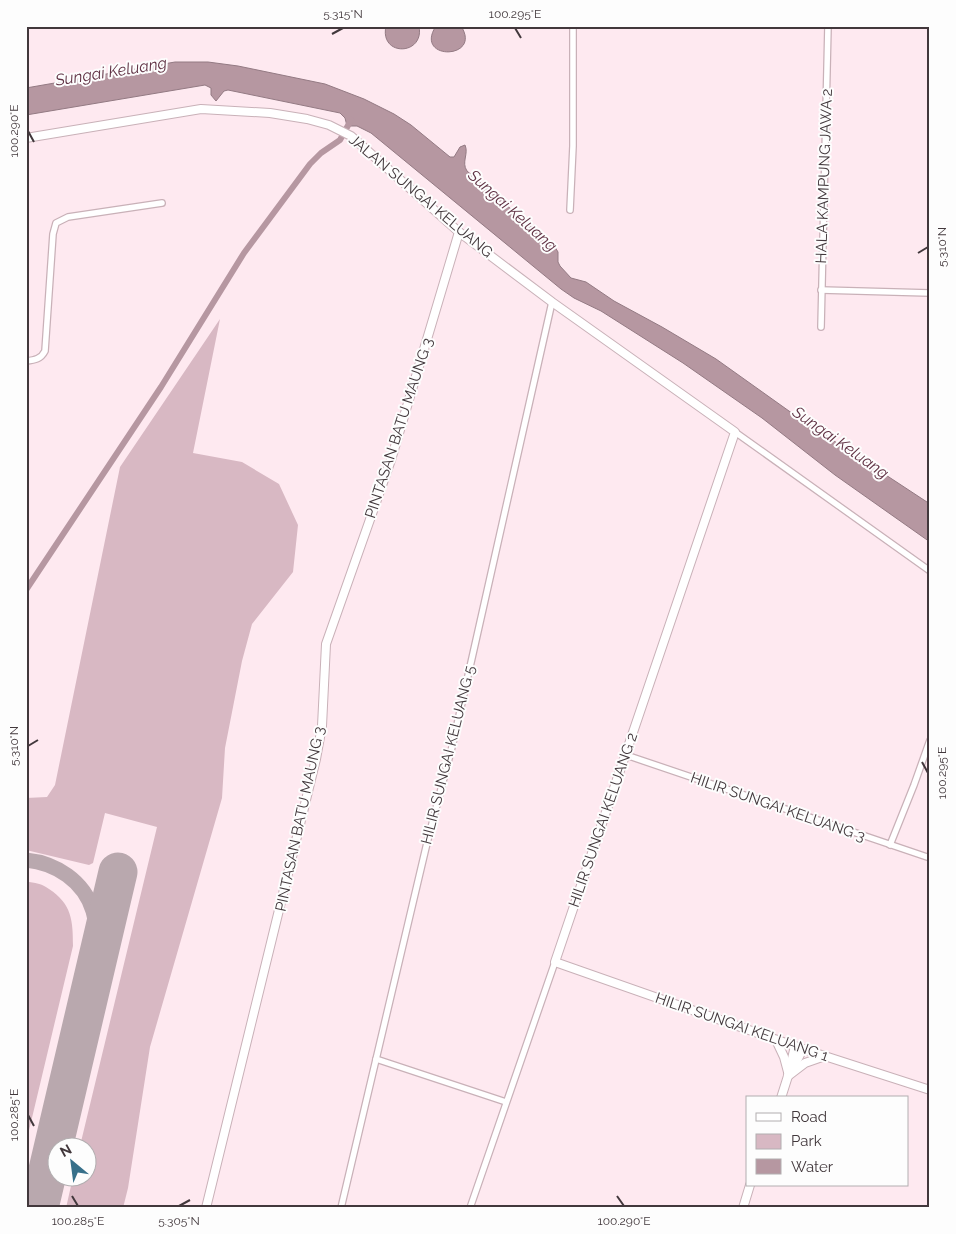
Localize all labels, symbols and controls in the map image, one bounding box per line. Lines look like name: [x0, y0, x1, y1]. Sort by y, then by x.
text: 5.315°N: [323, 7, 363, 21]
text: 100.295°E: [489, 7, 541, 21]
water label: Sungai Keluang: [53, 53, 169, 90]
street label: HALA KAMPUNG JAWA 2: [812, 88, 836, 264]
text: 100.290°E: [7, 105, 21, 157]
street label: JALAN SUNGAI KELUANG: [345, 131, 497, 261]
water label: Sungai Keluang: [464, 165, 561, 256]
text: 5.310°N: [935, 227, 949, 267]
street label: PINTASAN BATU MAUNG 3: [361, 335, 437, 521]
water label: Sungai Keluang: [788, 402, 893, 483]
street label: HILIR SUNGAI KELUANG 5: [417, 664, 479, 846]
street label: PINTASAN BATU MAUNG 3: [272, 725, 328, 913]
text: 5.310°N: [7, 726, 21, 766]
street label: HILIR SUNGAI KELUANG 2: [565, 730, 641, 910]
text: 100.295°E: [935, 747, 949, 799]
street label: HILIR SUNGAI KELUANG 3: [688, 769, 868, 845]
street label: HILIR SUNGAI KELUANG 1: [653, 989, 832, 1065]
text: 100.285°E: [7, 1089, 21, 1141]
legend: [746, 1096, 908, 1186]
text: Road: [791, 1108, 827, 1126]
text: Park: [791, 1132, 822, 1150]
north arrow: [48, 1136, 98, 1186]
text: N: [57, 1141, 74, 1160]
text: Water: [791, 1158, 834, 1176]
text: 100.285°E: [52, 1214, 104, 1228]
text: 5.305°N: [158, 1214, 200, 1228]
text: 100.290°E: [598, 1214, 650, 1228]

